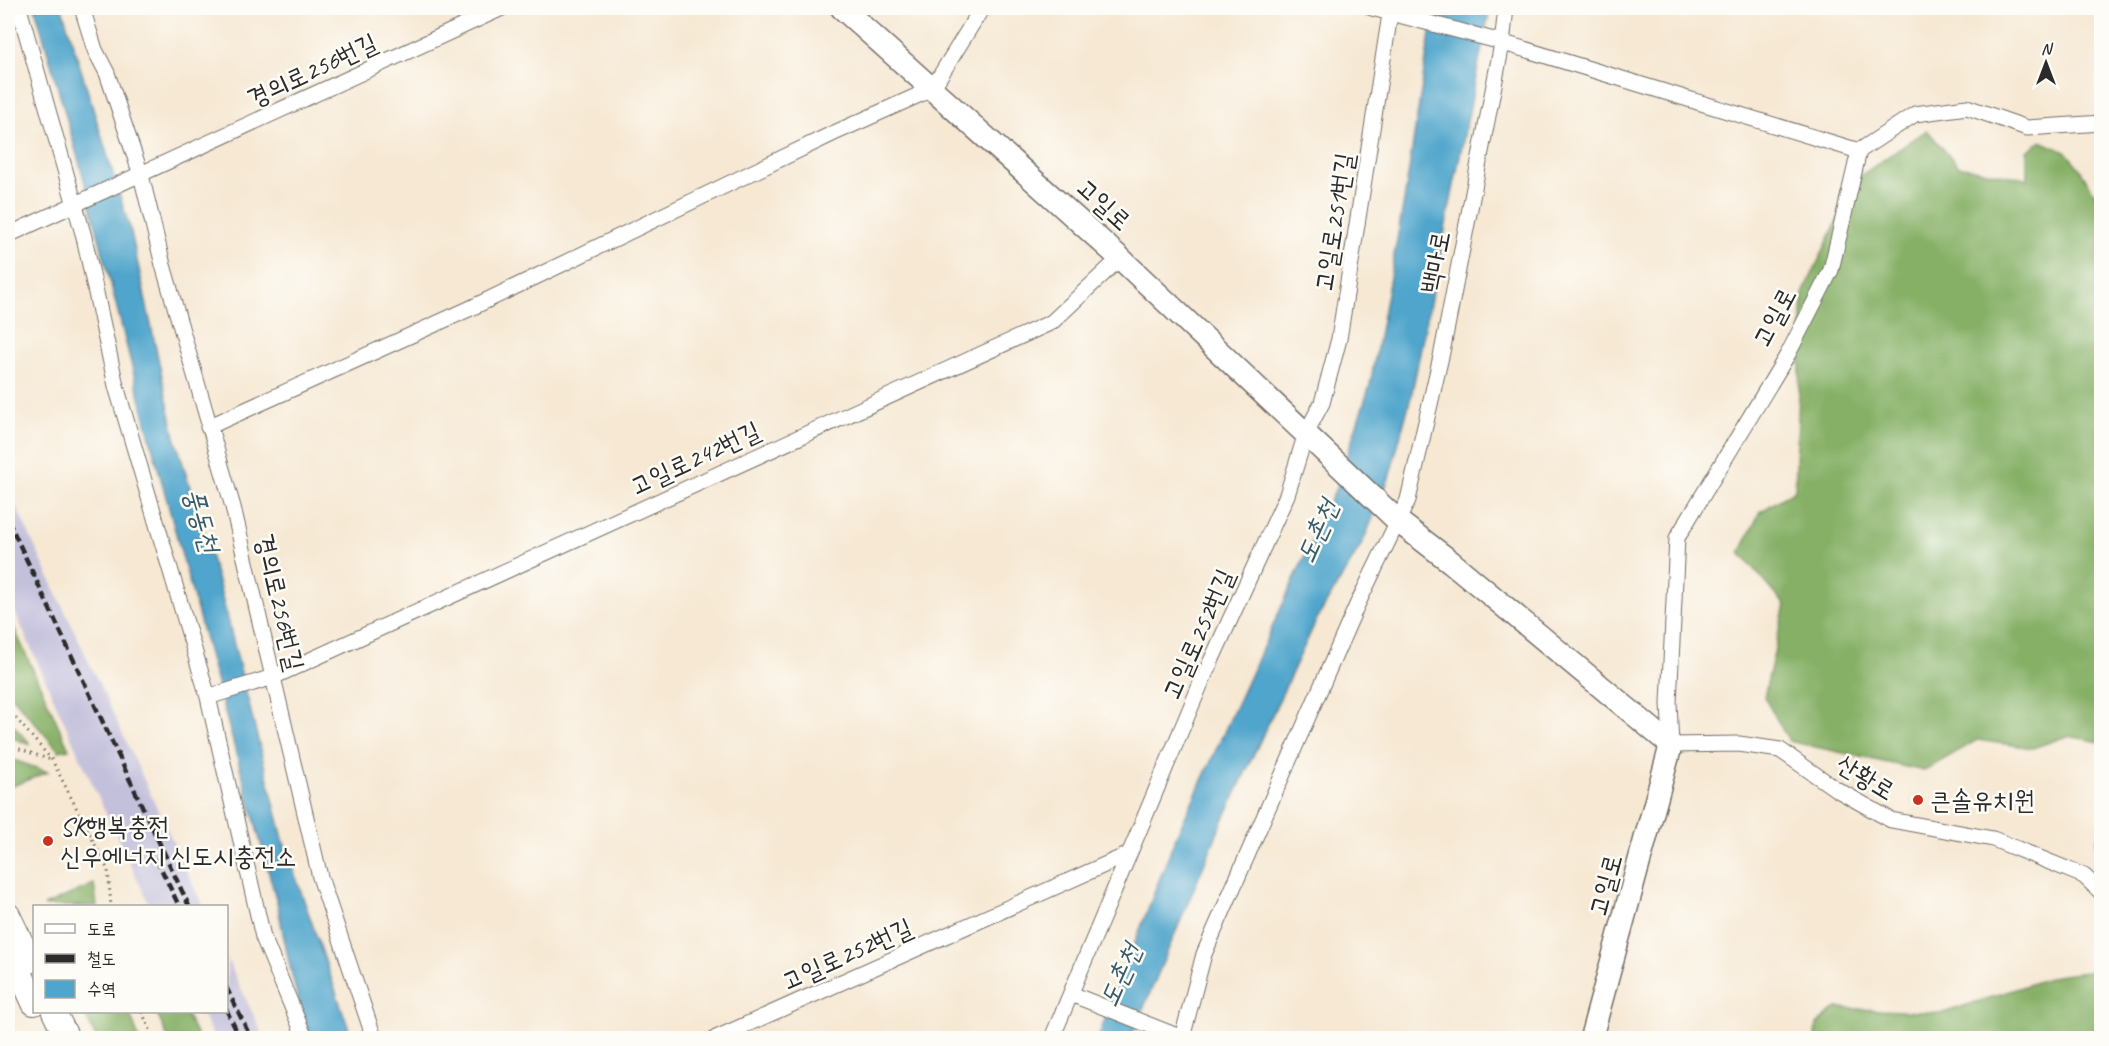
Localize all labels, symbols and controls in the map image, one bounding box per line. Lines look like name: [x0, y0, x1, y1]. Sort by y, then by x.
street label: 경의로256번길: [242, 26, 383, 115]
north arrow: [2016, 33, 2076, 93]
text: N: [2041, 39, 2054, 59]
street label: 고일로251번길: [1307, 150, 1362, 294]
street label: 고일로: [1069, 171, 1138, 238]
street label: 백마로: [1413, 228, 1458, 296]
street label: 고일로: [1745, 282, 1804, 353]
street label: 고일로242번길: [625, 414, 766, 503]
water label: 풍동천: [177, 484, 228, 558]
water label: 도촌천: [1288, 492, 1347, 568]
street label: 경의로256번길: [248, 530, 311, 674]
street label: 고일로252번길: [1155, 564, 1242, 705]
street label: 산황로: [1830, 747, 1901, 808]
place label: 큰솔유치원: [1930, 784, 2035, 817]
marker: 큰솔유치원: [1911, 793, 1925, 807]
place label: SK행복충전 신우에너지 신도시충전소: [60, 810, 296, 873]
marker: SK행복충전 신우에너지 신도시충전소: [41, 834, 55, 848]
street label: 고일로: [1581, 851, 1630, 920]
legend: [33, 905, 228, 1013]
street label: 고일로252번길: [777, 911, 918, 998]
text: 도로: [87, 918, 116, 940]
water label: 도촌천: [1091, 936, 1150, 1012]
text: 철도: [87, 948, 116, 970]
text: 수역: [87, 978, 116, 1000]

